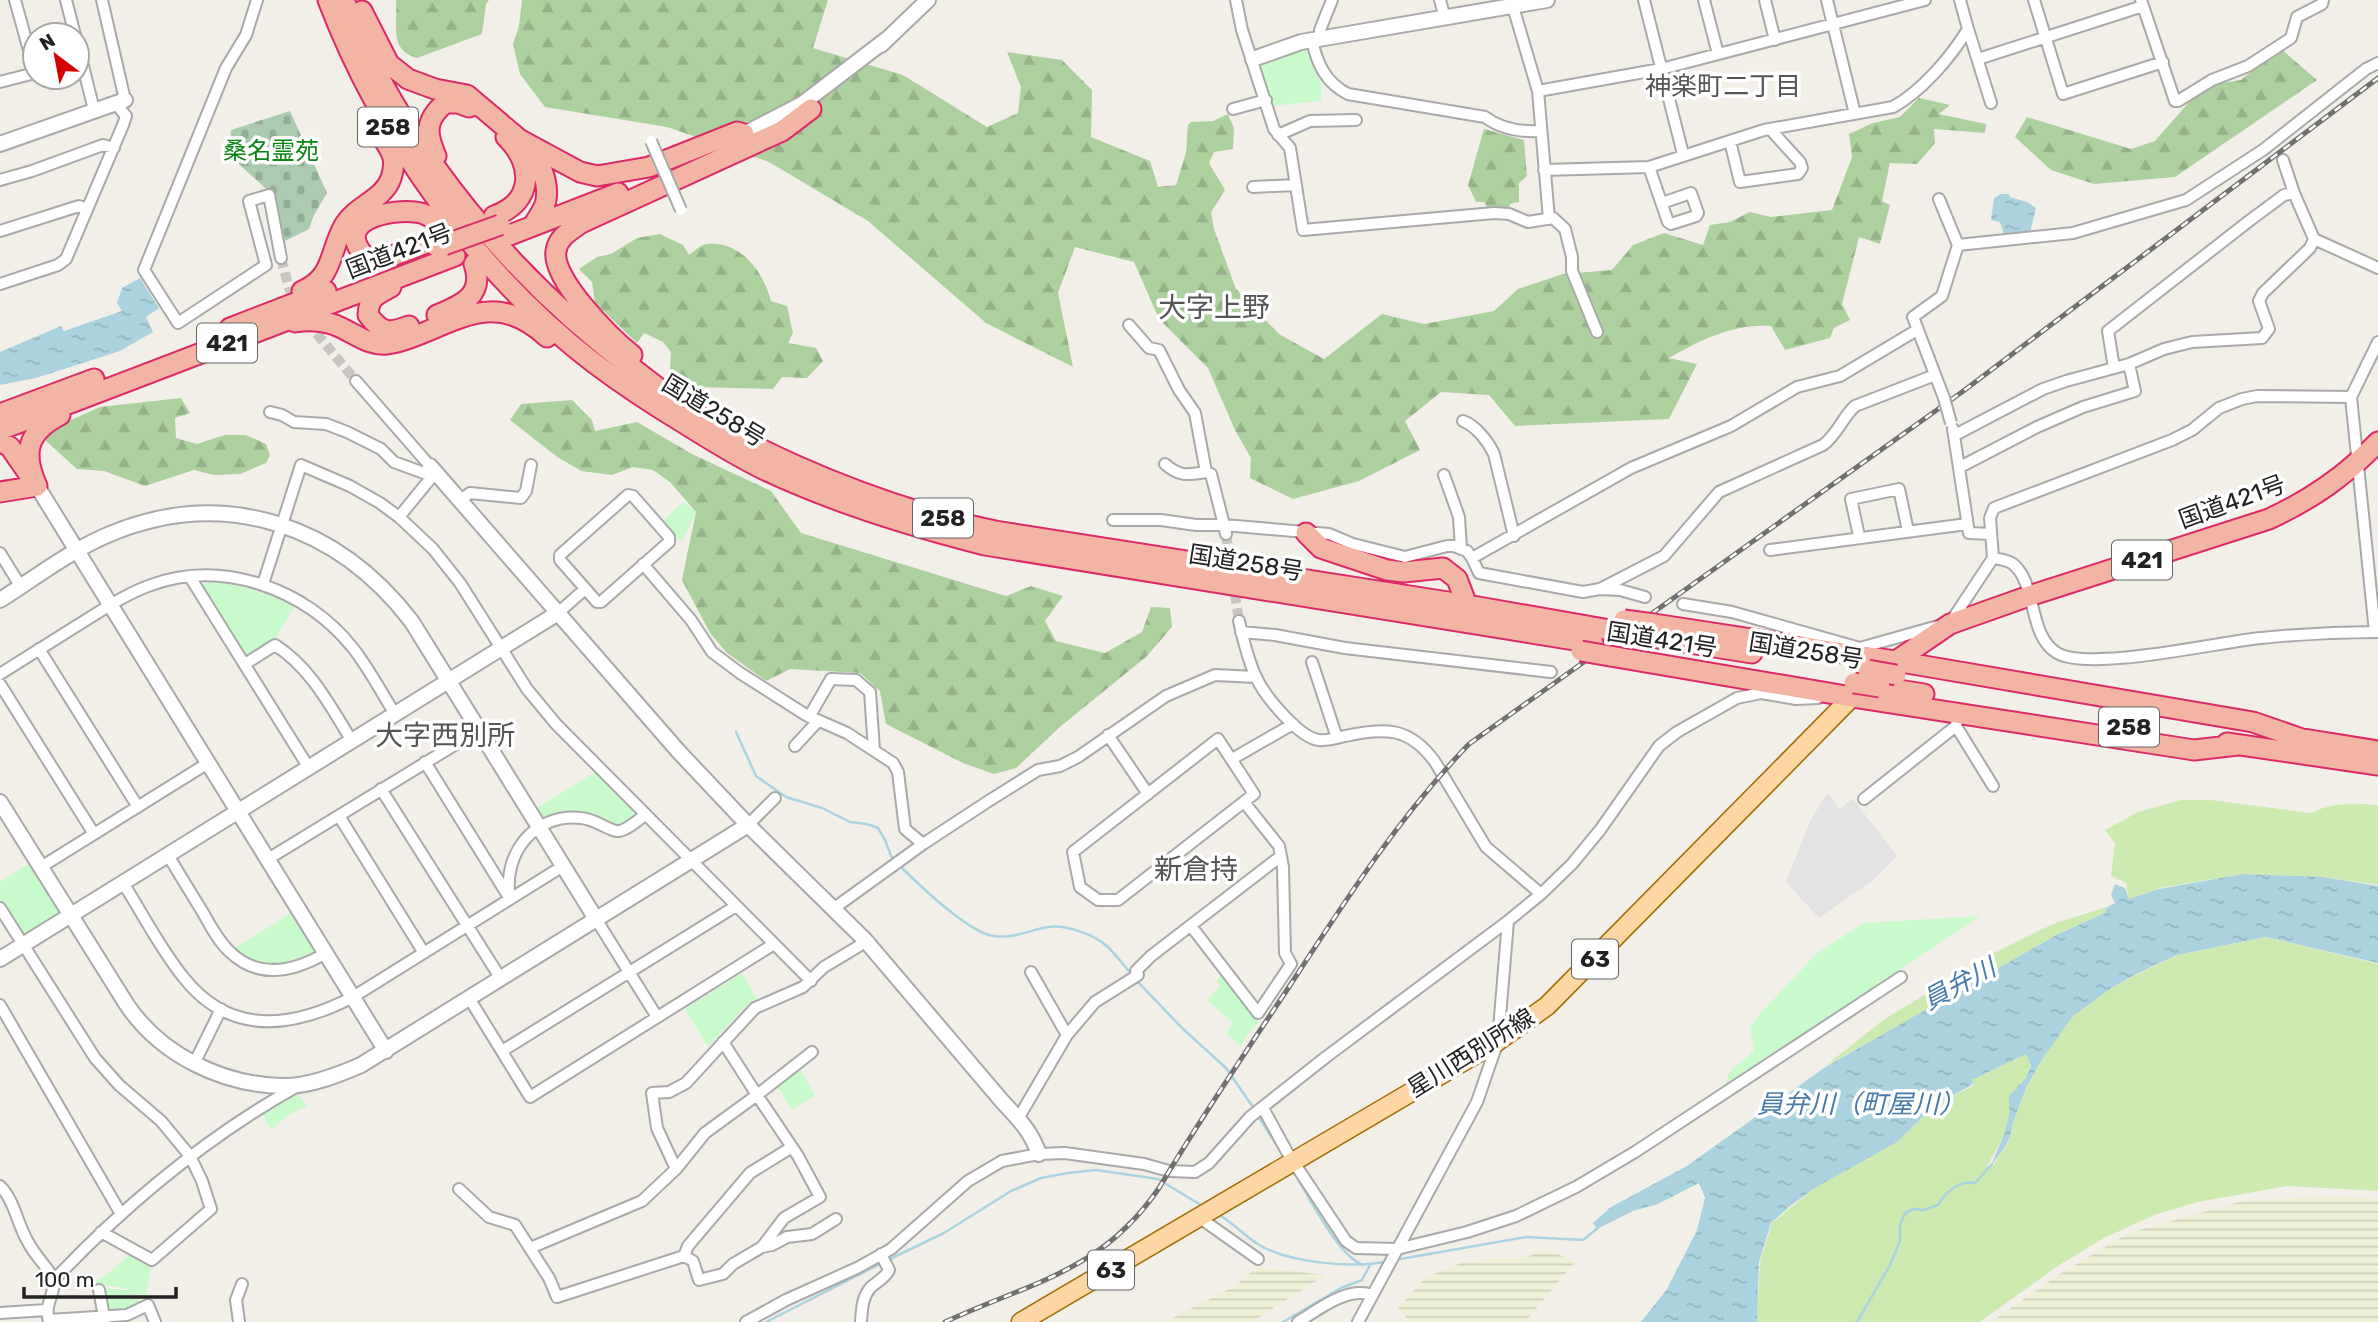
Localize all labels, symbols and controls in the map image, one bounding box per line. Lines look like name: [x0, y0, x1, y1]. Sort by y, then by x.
north arrow: [21, 21, 91, 91]
text: N: [35, 29, 59, 55]
district label: 神楽町二丁目: [1645, 71, 1801, 102]
road number: 258: [358, 108, 418, 146]
park label: 桑名霊苑: [223, 137, 319, 165]
street label: 国道421号: [342, 218, 456, 284]
district label: 大字上野: [1158, 291, 1270, 324]
road number: 421: [197, 324, 257, 362]
street label: 国道258号: [657, 369, 771, 453]
street label: 国道421号: [2175, 470, 2289, 534]
road number: 258: [913, 498, 973, 538]
street label: 国道258号: [1187, 540, 1305, 586]
road number: 421: [2112, 540, 2172, 580]
street label: 国道421号: [1605, 617, 1719, 663]
street label: 国道258号: [1747, 628, 1865, 674]
road number: 258: [2099, 708, 2159, 747]
district label: 大字西別所: [375, 719, 515, 752]
district label: 新倉持: [1154, 853, 1238, 886]
road number: 63: [1572, 940, 1618, 978]
water label: 員弁川: [1918, 951, 2004, 1016]
street label: 星川西別所線: [1403, 1003, 1539, 1103]
water label: 員弁川（町屋川）: [1757, 1089, 1965, 1120]
road number: 63: [1088, 1250, 1134, 1289]
scale bar: [24, 1256, 177, 1300]
text: 100 m: [35, 1267, 94, 1292]

